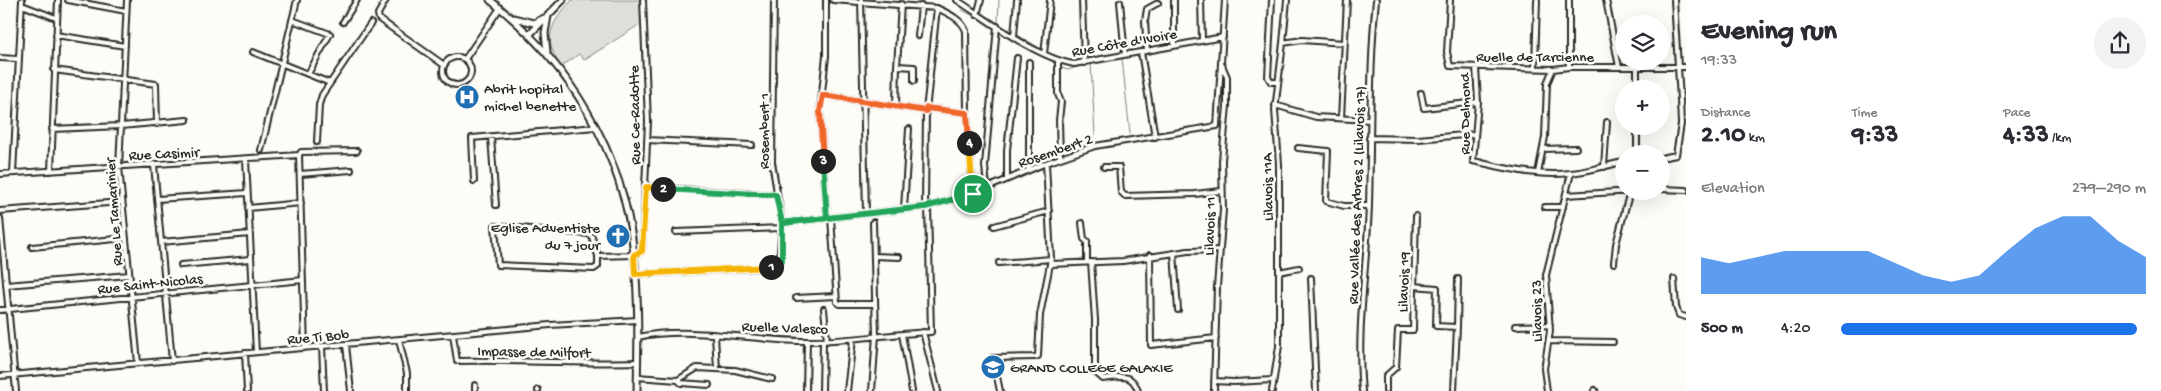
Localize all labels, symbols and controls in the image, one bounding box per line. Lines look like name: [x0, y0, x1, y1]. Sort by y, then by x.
map controls: [1615, 15, 1670, 200]
button: layers: [1615, 15, 1670, 70]
text: Evening run: [1701, 16, 1837, 49]
button: share: [2094, 17, 2146, 69]
street label: Rue Côte d'Ivoire: [1070, 26, 1179, 62]
street label: Ruelle de Tarcienne: [1476, 49, 1594, 67]
text: 19:33: [1701, 52, 1737, 71]
street label: Rue Ce-Radotte: [626, 65, 646, 165]
street label: Rue Delmond: [1457, 72, 1475, 155]
button: +: [1615, 80, 1670, 135]
place label: Abrit hopital michel benette: [484, 81, 576, 116]
hospital icon: Abrit hopital michel benette: [454, 84, 480, 110]
street label: Rue Vallée des Arbres 2 (Lilavois 17): [1345, 85, 1371, 305]
street label: Rosembert 1: [756, 93, 774, 169]
text: Distance: [1701, 105, 1750, 122]
text: Time: [1852, 105, 1878, 122]
text: Pace: [2003, 105, 2030, 122]
text: 2.10: [1701, 122, 1745, 151]
text: 9:33: [1852, 122, 1898, 151]
text: 4:33: [2003, 122, 2049, 151]
pin: 4: [956, 130, 982, 156]
text: km: [1745, 130, 1765, 147]
text: /km: [2049, 130, 2072, 147]
street label: Rosembert 2: [1016, 131, 1095, 173]
text: 4: [966, 135, 973, 152]
street label: Rue Casimir: [128, 144, 202, 166]
button: −: [1615, 145, 1670, 200]
pin: 3: [810, 148, 836, 174]
street label: Lilavois 11A: [1259, 152, 1279, 221]
text: 3: [820, 153, 827, 170]
street label: Rue Le Tamarinier: [102, 156, 128, 266]
pin: [952, 173, 994, 215]
pin: 2: [650, 176, 676, 202]
icon: arrive: [959, 180, 987, 208]
text: Elevation: [1701, 180, 1765, 199]
text: 279–290 m: [2072, 180, 2146, 199]
text: 2: [660, 181, 667, 198]
street label: Lilavois 11: [1201, 196, 1221, 256]
place label: Eglise Adventiste du 7 jour: [491, 220, 602, 255]
church icon: Eglise Adventiste du 7 jour: [605, 223, 631, 249]
street label: Lilavois 19: [1395, 251, 1415, 313]
pin: 1: [758, 254, 784, 280]
text: 1: [769, 259, 774, 276]
street label: Rue Saint-Nicolas: [97, 270, 204, 299]
street label: Lilavois 23: [1528, 279, 1548, 342]
street label: Ruelle Valesco: [741, 318, 829, 340]
text: 500 m: [1701, 320, 1743, 339]
text: 4:20: [1781, 320, 1811, 339]
street label: Rue Ti Bob: [286, 326, 350, 350]
street label: Impasse de Milfort: [477, 343, 593, 363]
school or university icon: GRAND COLLEGE GALAXIE: [980, 354, 1006, 380]
place label: GRAND COLLEGE GALAXIE: [1010, 360, 1173, 378]

